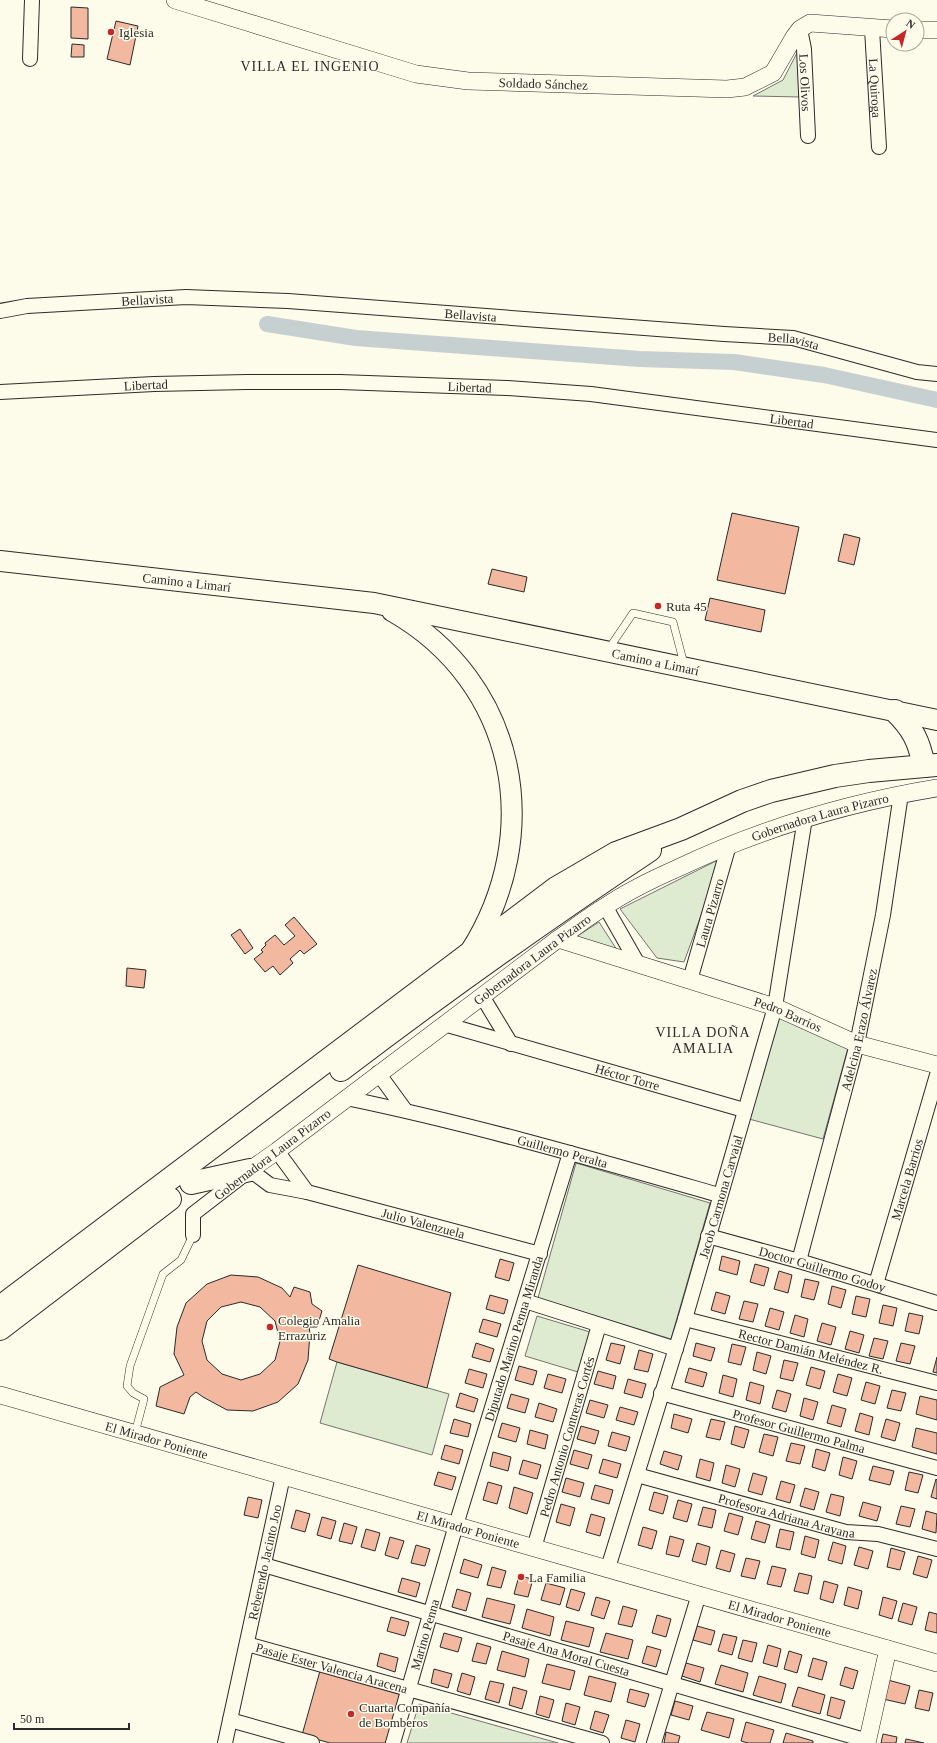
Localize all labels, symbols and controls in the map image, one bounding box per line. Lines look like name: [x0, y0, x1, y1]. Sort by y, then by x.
north arrow: [885, 12, 925, 52]
text: N: [904, 17, 918, 31]
place label: Iglesia: [119, 25, 154, 40]
marker: Iglesia: [106, 27, 116, 37]
street label: Los Olivos: [796, 54, 814, 112]
street label: La Quiroga: [866, 58, 884, 118]
district label: VILLA EL INGENIO: [240, 59, 380, 74]
street label: Soldado Sánchez: [499, 75, 588, 93]
street label: Bellavista: [121, 291, 174, 309]
street label: Bellavista: [444, 306, 497, 325]
street label: Bellavista: [767, 330, 821, 353]
street label: Libertad: [123, 377, 169, 394]
street label: Libertad: [447, 379, 492, 395]
street label: Libertad: [769, 411, 815, 432]
street label: Camino a Limarí: [142, 570, 232, 595]
place label: Ruta 45: [666, 599, 707, 614]
marker: Ruta 45: [653, 601, 663, 611]
street label: Camino a Limarí: [610, 646, 701, 678]
street label: Gobernadora Laura Pizarro: [749, 790, 890, 844]
street label: Laura Pizarro: [693, 877, 727, 949]
street label: Gobernadora Laura Pizarro: [471, 911, 594, 1008]
street label: Adelcina Erazo Álvarez: [838, 967, 880, 1093]
street label: Pedro Barrios: [752, 994, 824, 1035]
district label: VILLA DOÑA AMALIA: [655, 1025, 751, 1056]
street label: Héctor Torre: [593, 1061, 662, 1094]
street label: Gobernadora Laura Pizarro: [211, 1106, 334, 1203]
street label: Guillermo Peralta: [516, 1132, 609, 1171]
street label: Jacob Carmona Carvajal: [696, 1133, 746, 1260]
street label: Marcela Barrios: [888, 1137, 926, 1222]
street label: Julio Valenzuela: [380, 1205, 467, 1242]
street label: Doctor Guillermo Godoy: [757, 1243, 888, 1295]
street label: Diputado Marino Penna Miranda: [481, 1254, 546, 1423]
place label: Colegio Amalia Errazuriz: [278, 1313, 360, 1343]
marker: Colegio Amalia Errazuriz: [265, 1322, 275, 1332]
street label: Rector Damián Meléndez R.: [737, 1326, 885, 1377]
street label: Pedro Antonio Contreras Cortés: [536, 1355, 597, 1519]
street label: Profesor Guillermo Palma: [731, 1406, 867, 1456]
street label: El Mirador Poniente: [103, 1418, 210, 1462]
street label: Profesora Adriana Arayana: [716, 1490, 855, 1541]
street label: Reberendo Jacinto Joo: [245, 1503, 285, 1621]
street label: El Mirador Poniente: [415, 1508, 521, 1551]
place label: La Familia: [529, 1570, 586, 1585]
marker: La Familia: [516, 1572, 526, 1582]
street label: Marino Penna: [407, 1597, 442, 1672]
street label: El Mirador Poniente: [726, 1597, 833, 1640]
street label: Pasaje Ana Moral Cuesta: [501, 1628, 632, 1679]
street label: Pasaje Ester Valencia Aracena: [254, 1640, 409, 1696]
place label: Cuarta Compañía de Bomberos: [359, 1700, 451, 1730]
scale bar: [14, 1705, 129, 1731]
marker: Cuarta Compañía de Bomberos: [346, 1709, 356, 1719]
text: 50 m: [20, 1712, 45, 1726]

